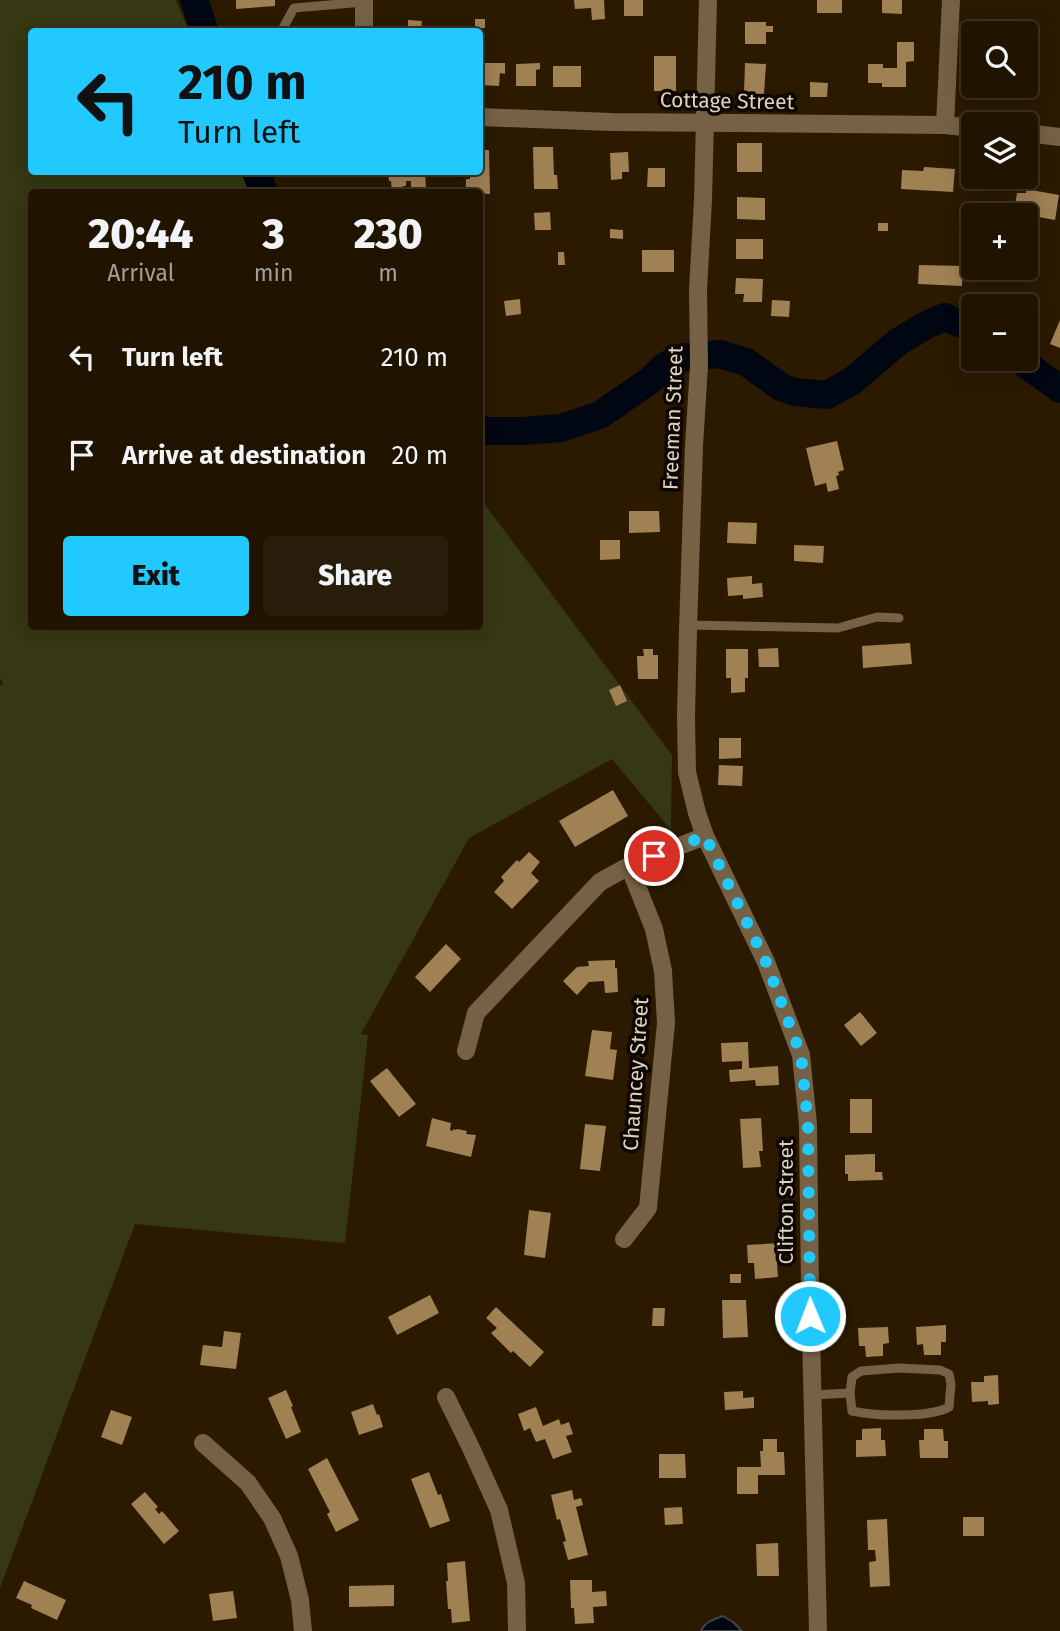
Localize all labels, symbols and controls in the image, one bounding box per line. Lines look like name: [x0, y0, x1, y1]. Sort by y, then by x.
map controls: [961, 21, 1038, 371]
button: search: [961, 21, 1038, 98]
text: 210 m: [178, 53, 307, 112]
icon: left: [63, 56, 154, 147]
street label: Cottage Street: [660, 87, 795, 115]
button: layers: [961, 112, 1038, 189]
text: Turn left: [178, 113, 300, 151]
button: +: [961, 203, 1038, 280]
text: 20:44: [88, 209, 193, 259]
text: 3: [263, 209, 285, 259]
text: 230: [354, 209, 423, 259]
text: Arrival: [107, 259, 175, 287]
text: min: [254, 259, 293, 287]
text: m: [378, 259, 398, 287]
button: −: [961, 294, 1038, 371]
icon: left: [63, 338, 101, 376]
text: Turn left: [122, 342, 223, 373]
text: 210 m: [381, 342, 448, 373]
street label: Freeman Street: [657, 345, 689, 491]
icon: arrive: [63, 436, 101, 474]
text: Arrive at destination: [122, 440, 366, 471]
text: 20 m: [391, 440, 448, 471]
button: Exit: [63, 536, 249, 616]
button: Share: [263, 536, 448, 616]
pin: [624, 826, 684, 886]
icon: arrive: [635, 837, 673, 875]
street label: Chauncey Street: [618, 996, 654, 1152]
street label: Clifton Street: [773, 1139, 799, 1265]
position arrow: [773, 1279, 847, 1353]

